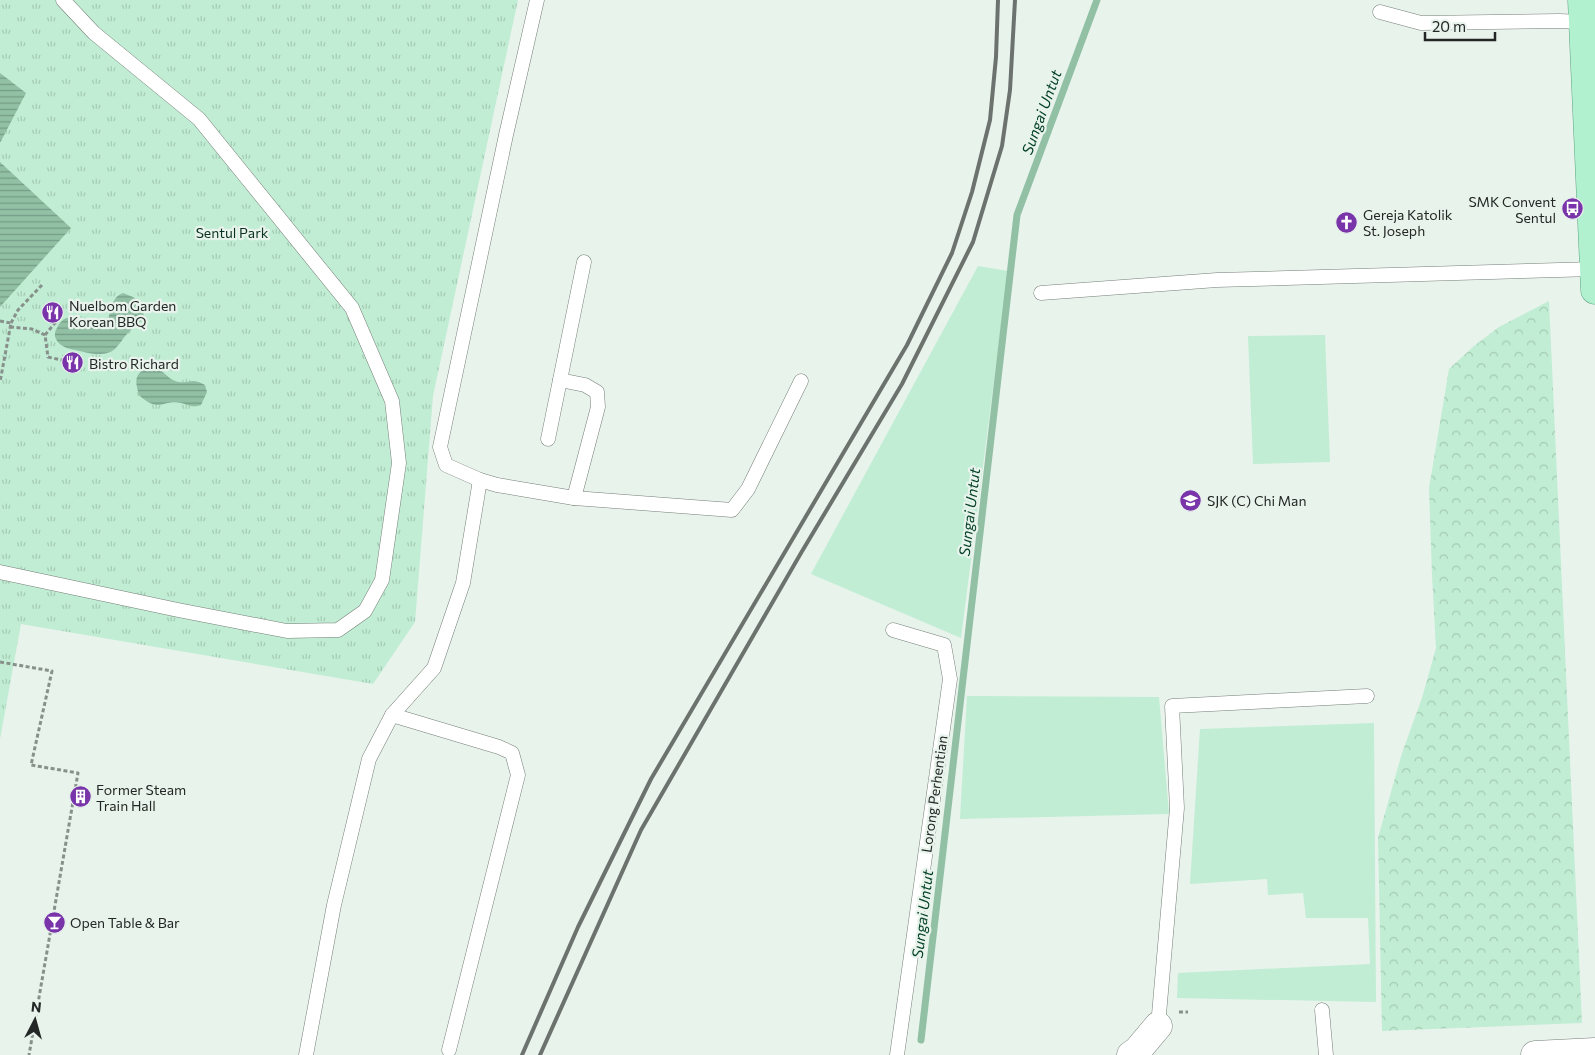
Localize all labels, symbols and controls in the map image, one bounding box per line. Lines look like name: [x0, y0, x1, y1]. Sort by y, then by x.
scale bar: [1425, 10, 1495, 42]
text: 20 m: [1432, 17, 1466, 35]
water label: Sungai Untut: [1017, 66, 1065, 157]
place label: SMK Convent Sentul: [1468, 193, 1556, 226]
bus stop icon: SMK Convent Sentul: [1560, 197, 1584, 221]
place label: Gereja Katolik St. Joseph: [1363, 206, 1453, 239]
church icon: Gereja Katolik St. Joseph: [1335, 210, 1359, 234]
park label: Sentul Park: [196, 224, 269, 241]
place label: Nuelbom Garden Korean BBQ: [69, 297, 176, 330]
restaurant icon: Nuelbom Garden Korean BBQ: [41, 301, 65, 325]
restaurant icon: Bistro Richard: [61, 351, 85, 375]
place label: Bistro Richard: [89, 355, 179, 372]
water label: Sungai Untut: [955, 466, 983, 557]
school or university icon: SJK (C) Chi Man: [1179, 488, 1203, 512]
place label: SJK (C) Chi Man: [1207, 492, 1306, 509]
street label: Lorong Perhentian: [917, 734, 951, 854]
place label: Former Steam Train Hall: [96, 781, 186, 814]
building icon: Former Steam Train Hall: [68, 785, 92, 809]
water label: Sungai Untut: [908, 868, 936, 959]
bar icon: Open Table & Bar: [42, 910, 66, 934]
place label: Open Table & Bar: [70, 914, 180, 931]
north arrow: [10, 995, 60, 1045]
text: N: [30, 998, 43, 1016]

